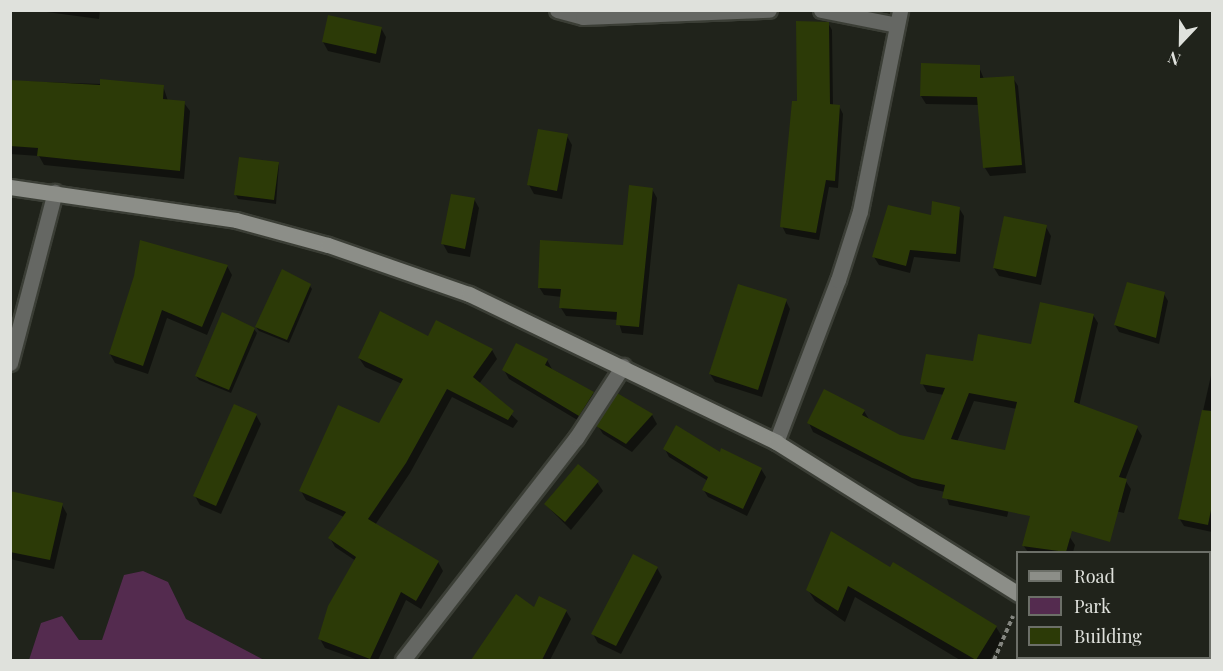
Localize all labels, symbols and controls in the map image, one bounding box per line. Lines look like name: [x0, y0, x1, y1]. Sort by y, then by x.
north arrow: [1151, 12, 1211, 72]
text: N: [1165, 47, 1183, 71]
legend: [1016, 551, 1211, 659]
text: Road: [1074, 564, 1115, 588]
text: Park: [1074, 594, 1111, 618]
text: Building: [1074, 624, 1142, 648]

